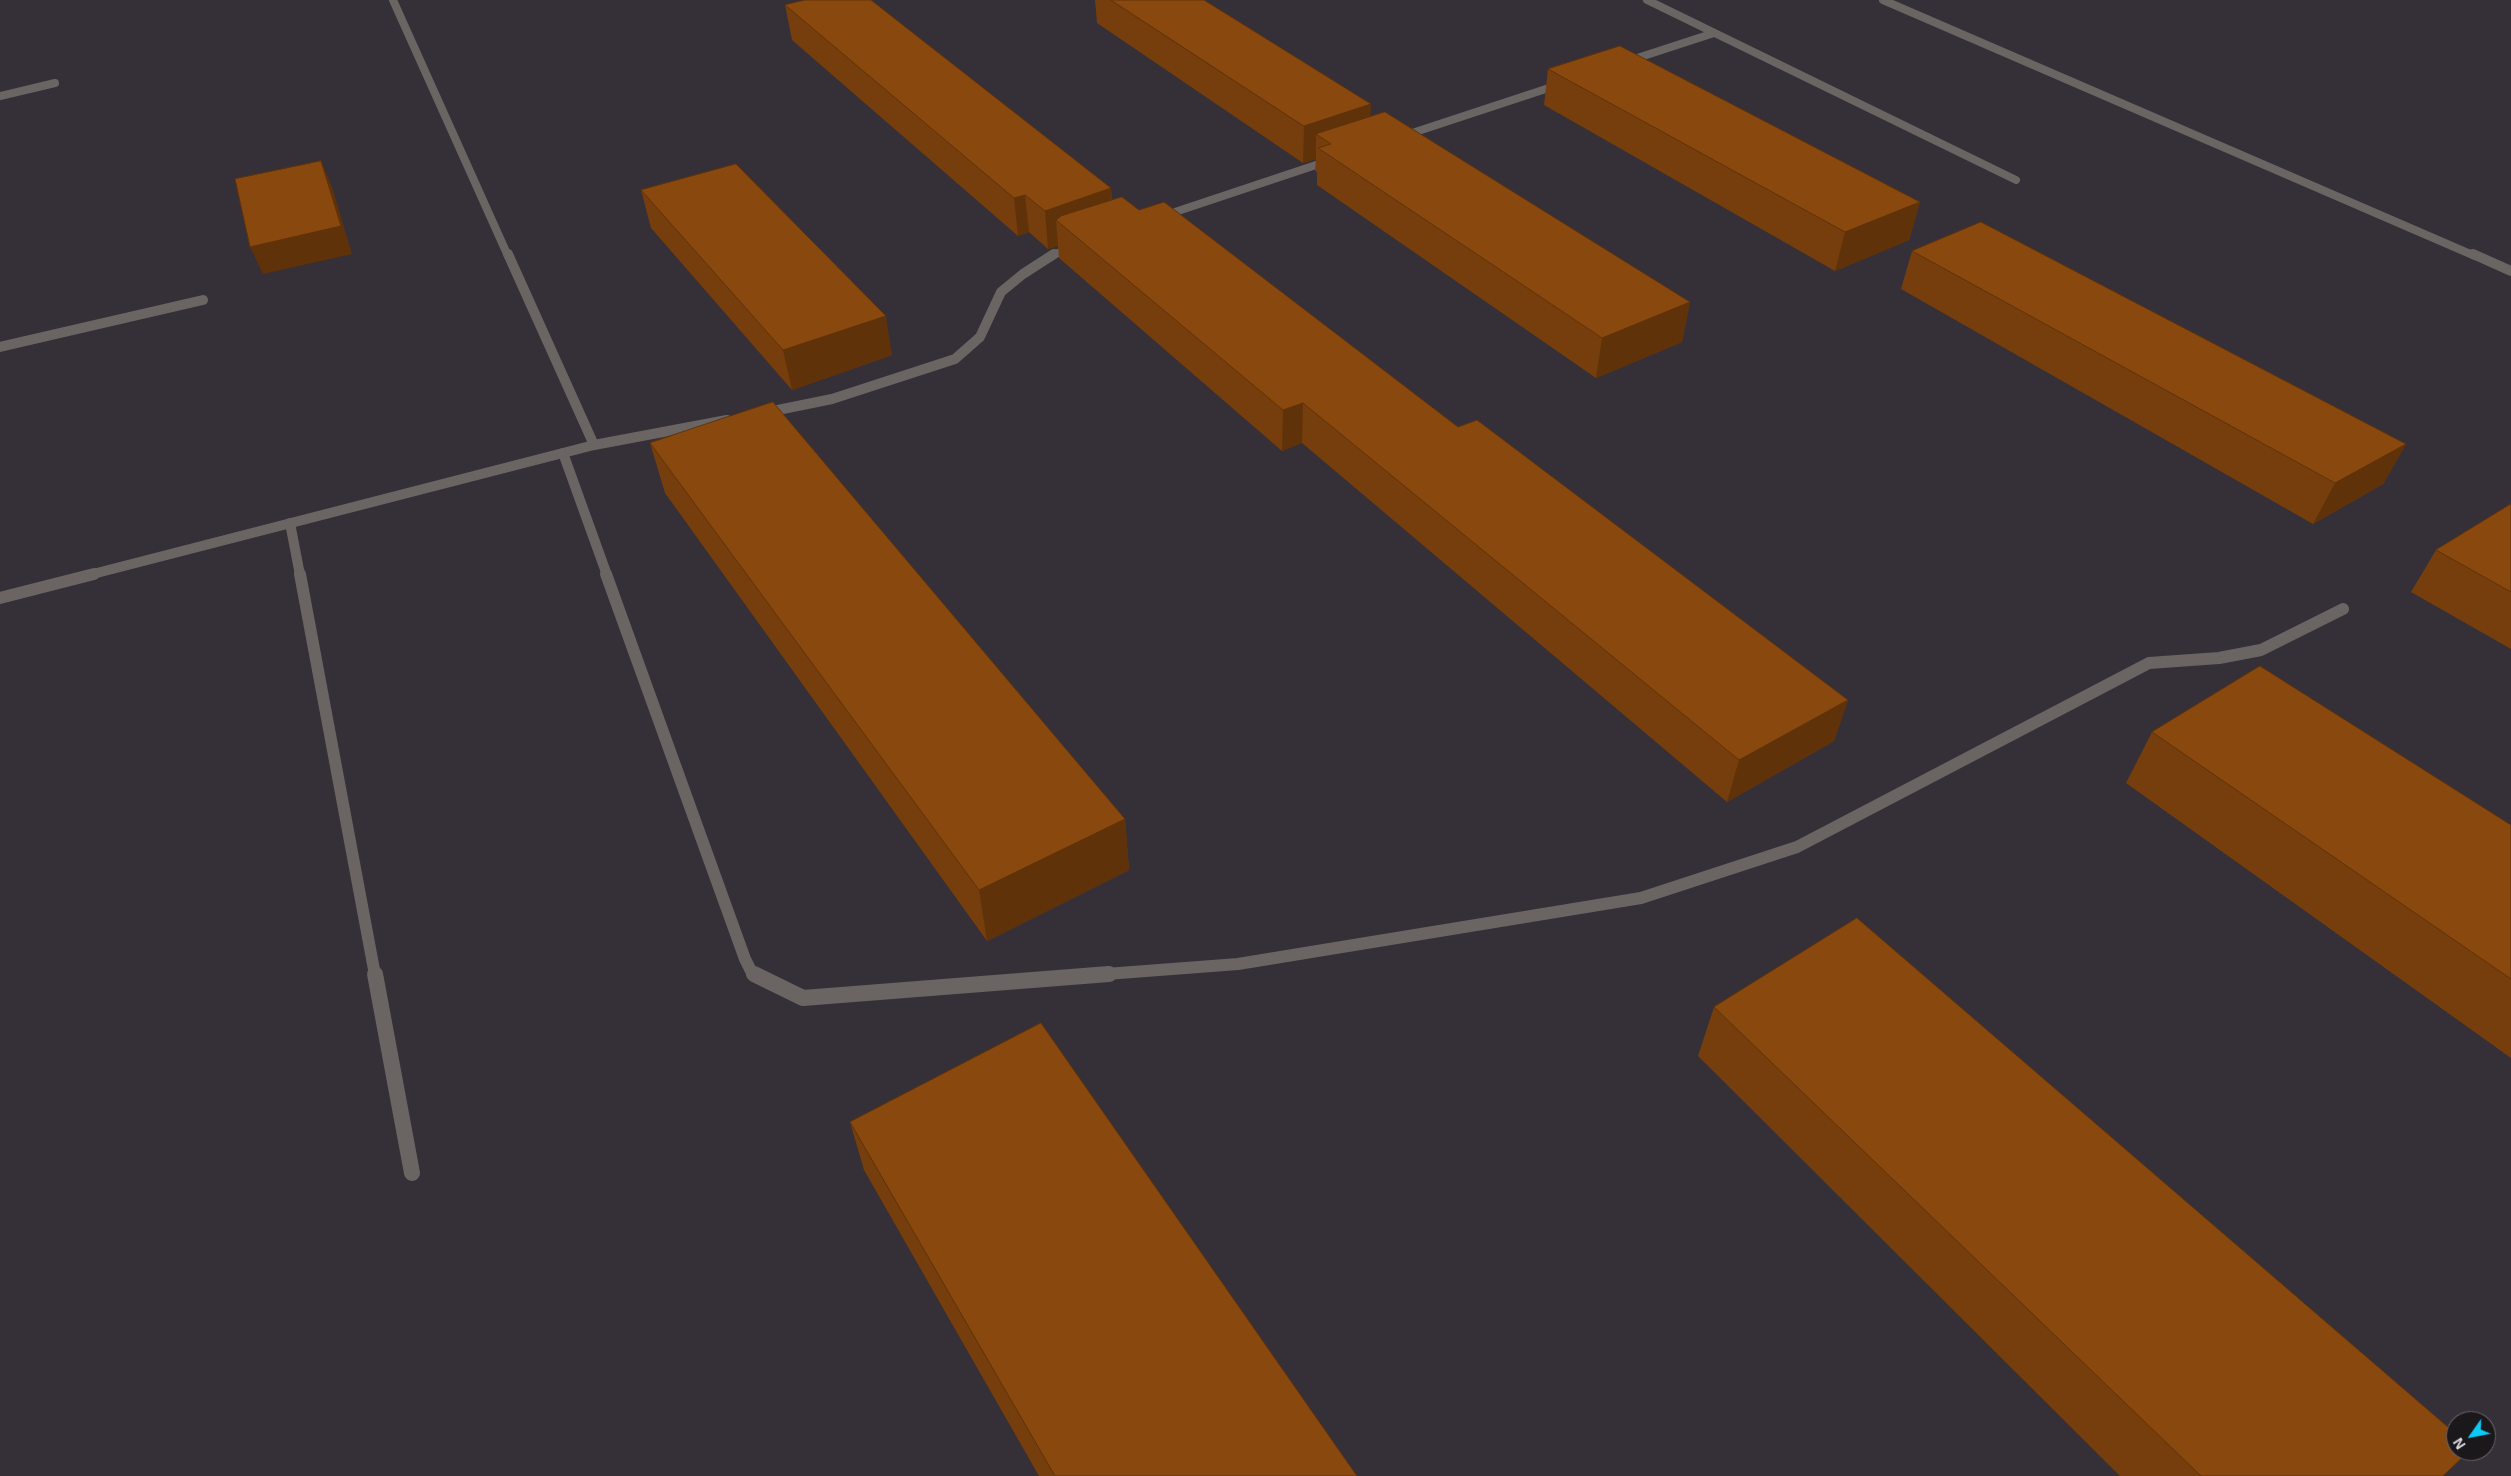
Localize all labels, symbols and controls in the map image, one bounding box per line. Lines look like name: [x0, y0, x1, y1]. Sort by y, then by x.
north arrow: [2446, 1411, 2496, 1461]
text: N: [2450, 1435, 2469, 1452]

